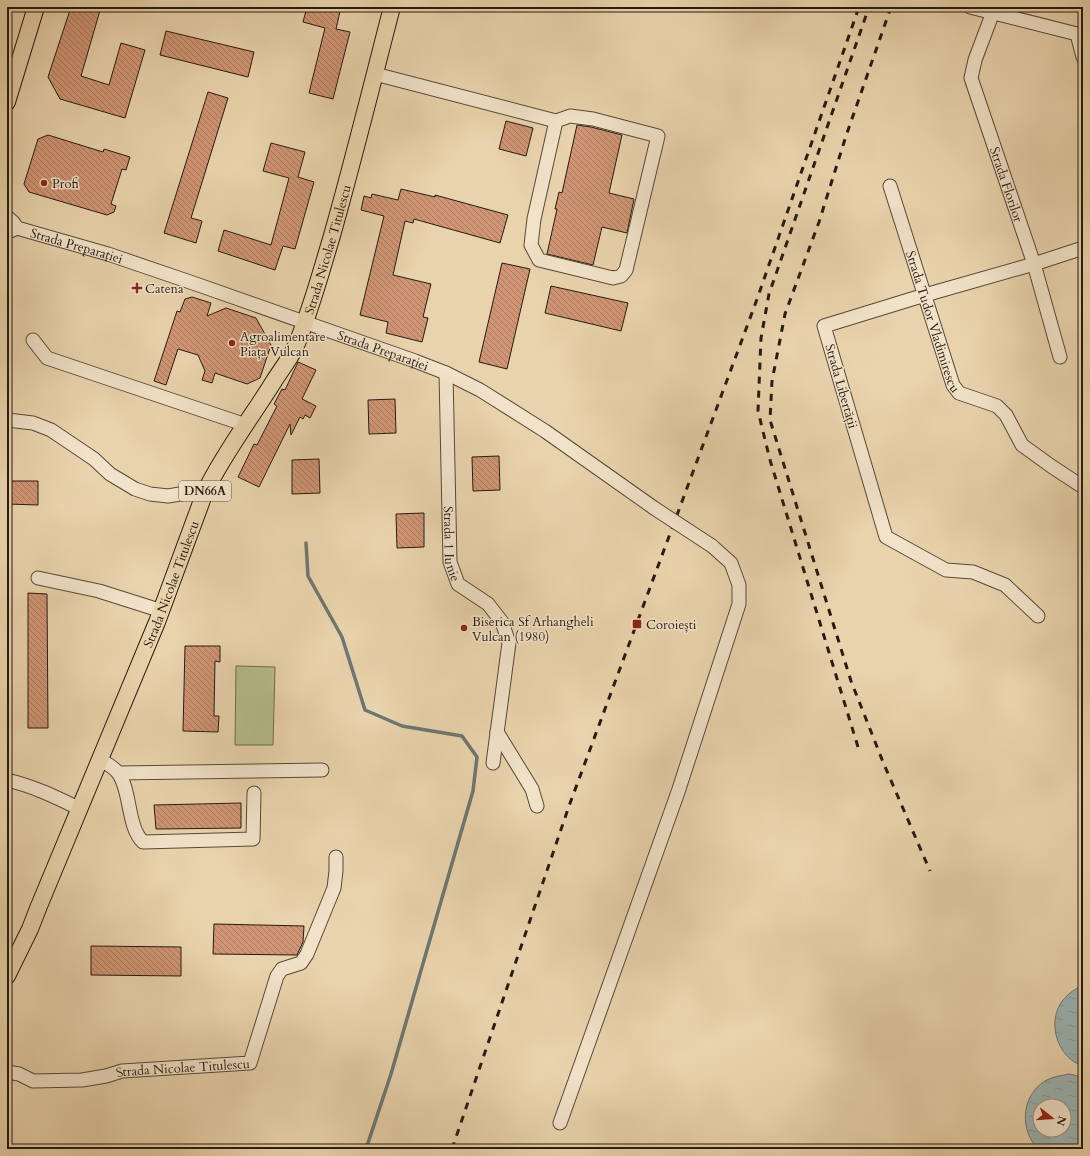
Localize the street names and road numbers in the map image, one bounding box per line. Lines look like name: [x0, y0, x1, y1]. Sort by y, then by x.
street label: Strada Florilor: [985, 145, 1027, 225]
street label: Strada Nicolae Titulescu: [301, 183, 356, 317]
street label: Strada Preparației: [28, 224, 125, 269]
street label: Strada Tudor Vladimirescu: [901, 249, 964, 397]
street label: Strada Preparației: [335, 326, 432, 376]
street label: Strada Libertății: [820, 342, 862, 431]
road number: DN66A: [179, 481, 231, 501]
street label: Strada 1 Iunie: [439, 506, 464, 584]
street label: Strada Nicolae Titulescu: [139, 518, 204, 650]
street label: Strada Nicolae Titulescu: [114, 1055, 251, 1082]

